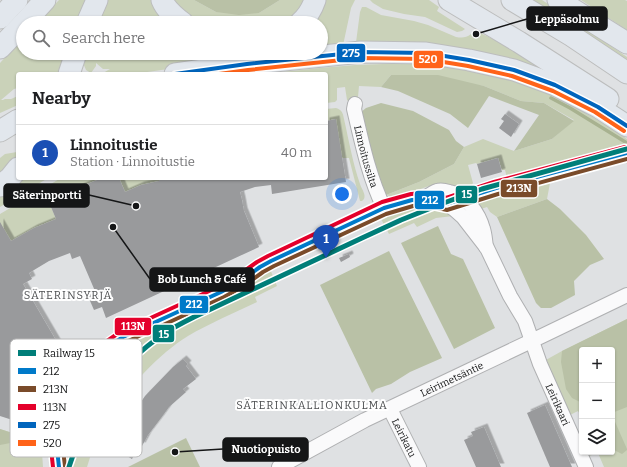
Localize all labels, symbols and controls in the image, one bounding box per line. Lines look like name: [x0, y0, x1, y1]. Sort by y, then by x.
callout: Leppäsolmu: [527, 7, 607, 30]
text: Leppäsolmu: [535, 13, 599, 26]
search box: [16, 16, 328, 60]
icon: search: [30, 27, 52, 49]
text: Search here: [62, 29, 145, 47]
line badge: 275: [336, 43, 366, 63]
text: 275: [342, 47, 360, 60]
line badge: 520: [413, 50, 444, 69]
text: 520: [418, 53, 438, 66]
text: Nearby: [32, 88, 91, 109]
street label: Linnoitussilta: [351, 124, 380, 190]
text: Linnoitustie: [70, 136, 158, 154]
text: 1: [42, 145, 48, 160]
text: 40 m: [281, 145, 312, 160]
text: Station · Linnoitustie: [70, 154, 195, 169]
line badge: 213N: [500, 179, 538, 198]
text: 213N: [506, 182, 532, 195]
callout: Säterinportti: [4, 184, 89, 207]
your location: [332, 184, 352, 204]
line badge: 15: [455, 185, 478, 204]
text: 15: [462, 188, 472, 201]
text: Säterinportti: [13, 189, 82, 202]
line badge: 212: [414, 190, 445, 210]
text: 212: [421, 194, 439, 207]
pin: 1: [313, 225, 339, 258]
callout: Bob Lunch & Café: [150, 268, 254, 291]
text: Bob Lunch & Café: [158, 273, 246, 286]
district label: SÄTERINSYRJÄ: [24, 289, 112, 302]
line badge: 212: [179, 295, 209, 314]
text: 212: [185, 298, 203, 311]
line badge: 113N: [114, 317, 152, 336]
text: 113N: [121, 320, 146, 333]
line badge: 15: [152, 324, 175, 343]
text: 15: [159, 328, 169, 341]
legend: [10, 339, 142, 457]
text: Railway 15: [43, 347, 95, 360]
map controls: [579, 347, 615, 455]
button: +: [579, 347, 615, 383]
street label: Leirimetsäntie: [419, 360, 486, 400]
text: 212: [43, 365, 59, 378]
street label: Leirikaari: [543, 382, 572, 428]
text: 213N: [43, 383, 68, 396]
button: −: [579, 383, 615, 419]
district label: SÄTERINKALLIONKULMA: [236, 399, 388, 412]
text: 113N: [43, 401, 67, 414]
street label: Leirikatu: [389, 417, 418, 459]
text: 275: [43, 419, 60, 432]
button: layers: [579, 419, 615, 455]
text: 520: [43, 437, 62, 450]
callout: Nuotiopuisto: [223, 438, 308, 461]
text: Nuotiopuisto: [231, 443, 301, 456]

